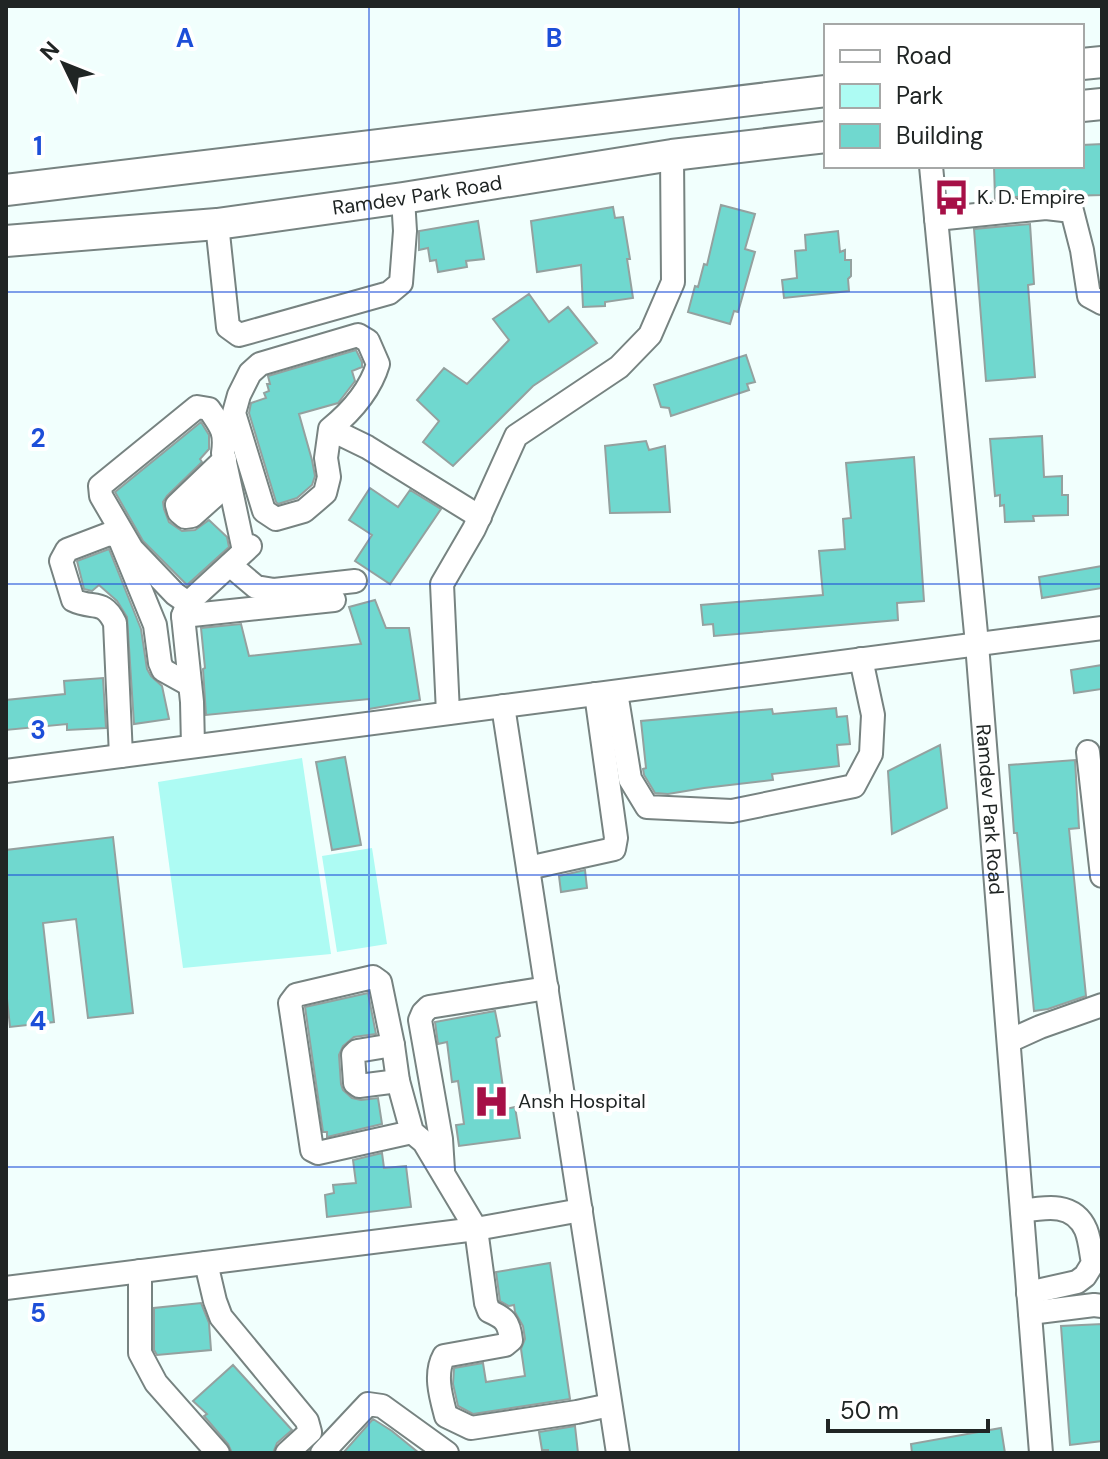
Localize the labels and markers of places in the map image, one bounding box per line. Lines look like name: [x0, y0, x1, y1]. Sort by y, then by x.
bus stop icon: K. D. Empire: [932, 178, 970, 216]
place label: K. D. Empire: [977, 184, 1085, 210]
hospital icon: Ansh Hospital: [473, 1082, 511, 1120]
place label: Ansh Hospital: [518, 1088, 646, 1114]

